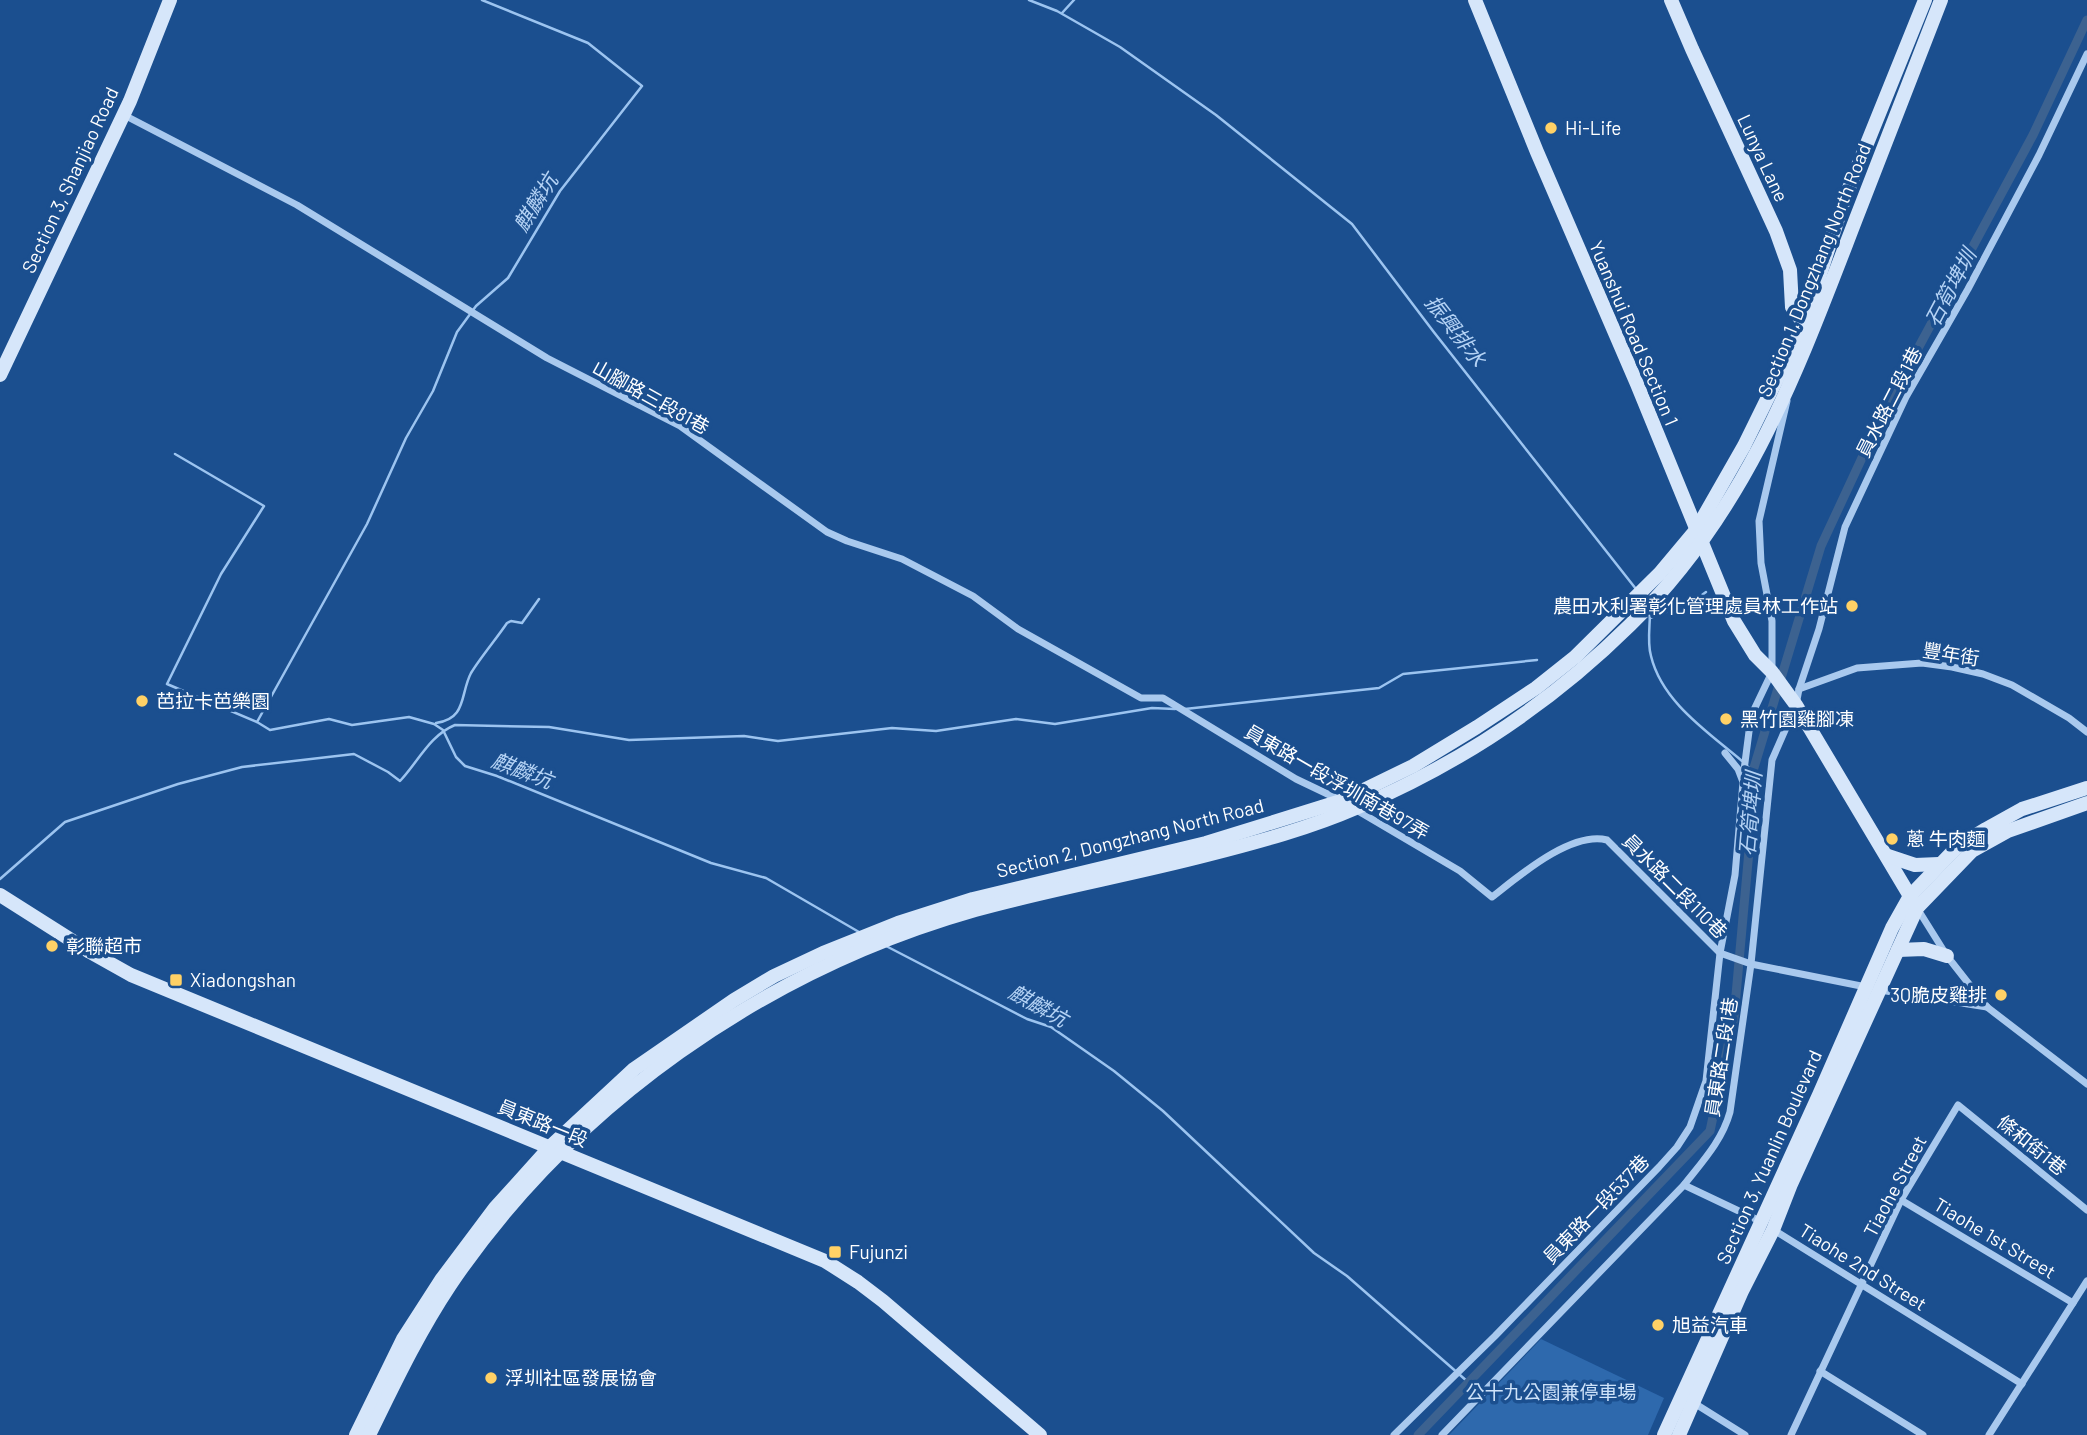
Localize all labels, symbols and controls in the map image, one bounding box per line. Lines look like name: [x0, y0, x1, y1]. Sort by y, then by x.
street label: Section 3, Shanjiao Road: [16, 83, 123, 276]
street label: Lunya Lane: [1733, 110, 1794, 205]
place label: Hi-Life: [1565, 116, 1621, 139]
marker: Hi-Life: [1543, 120, 1559, 136]
street label: Section 1, Dongzhang North Road: [1752, 140, 1875, 400]
water label: 麒麟坑: [507, 166, 564, 236]
street label: Yuanshui Road Section 1: [1585, 237, 1684, 429]
water label: 石筍埤圳: [1919, 242, 1982, 330]
water label: 振興排水: [1420, 289, 1493, 372]
street label: 員水路二段1巷: [1851, 343, 1926, 461]
street label: 山腳路三段81巷: [589, 355, 714, 438]
place label: 農田水利署彰化管理處員林工作站: [1553, 594, 1838, 617]
marker: 農田水利署彰化管理處員林工作站: [1844, 598, 1860, 614]
street label: 豐年街: [1921, 638, 1981, 669]
place label: 芭拉卡芭樂園: [156, 689, 270, 712]
marker: 芭拉卡芭樂園: [134, 693, 150, 709]
place label: 黑竹園雞腳凍: [1740, 707, 1854, 730]
marker: 黑竹園雞腳凍: [1718, 711, 1734, 727]
street label: 員東路一段浮圳南巷97弄: [1241, 719, 1433, 844]
water label: 麒麟坑: [489, 747, 559, 794]
water label: 石筍埤圳: [1733, 768, 1766, 857]
street label: Section 2, Dongzhang North Road: [994, 793, 1266, 882]
place label: 蔥 牛肉麵: [1906, 827, 1986, 850]
street label: 員水路二段110巷: [1618, 829, 1732, 943]
marker: 蔥 牛肉麵: [1884, 831, 1900, 847]
place label: 彰聯超市: [66, 934, 142, 957]
marker: 彰聯超市: [44, 938, 60, 954]
place label: Xiadongshan: [190, 968, 296, 991]
marker: Xiadongshan: [168, 972, 184, 988]
water label: 麒麟坑: [1005, 978, 1075, 1032]
place label: 3Q脆皮雞排: [1890, 983, 1987, 1006]
marker: 3Q脆皮雞排: [1993, 987, 2009, 1003]
street label: 員東路二段1巷: [1700, 996, 1741, 1118]
street label: Section 3, Yuanlin Boulevard: [1711, 1046, 1826, 1267]
street label: 員東路一段: [495, 1094, 592, 1151]
street label: 條和街1巷: [1993, 1110, 2072, 1180]
street label: Tiaohe Street: [1858, 1131, 1931, 1240]
street label: 員東路一段537巷: [1538, 1149, 1653, 1268]
street label: Tiaohe 1st Street: [1930, 1192, 2060, 1283]
street label: Tiaohe 2nd Street: [1795, 1218, 1931, 1315]
place label: Fujunzi: [849, 1240, 908, 1263]
marker: Fujunzi: [827, 1244, 843, 1260]
place label: 旭益汽車: [1672, 1313, 1748, 1336]
marker: 旭益汽車: [1650, 1317, 1666, 1333]
place label: 浮圳社區發展協會: [505, 1366, 657, 1389]
marker: 浮圳社區發展協會: [483, 1370, 499, 1386]
park label: 公十九公園兼停車場: [1465, 1380, 1637, 1403]

